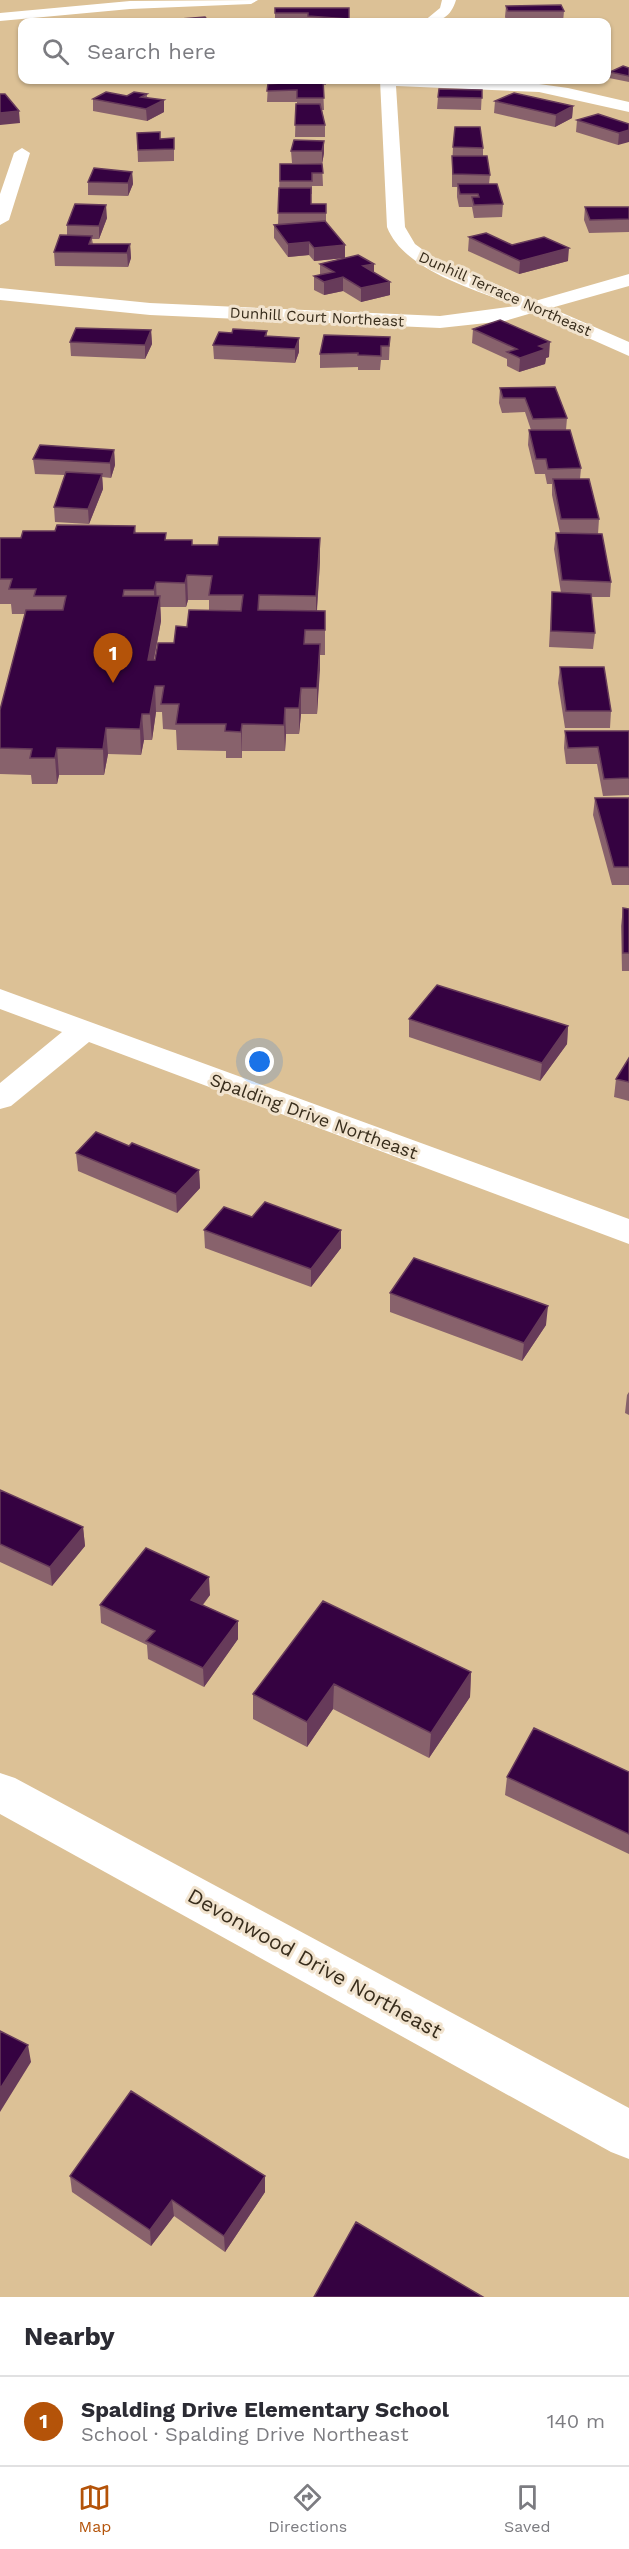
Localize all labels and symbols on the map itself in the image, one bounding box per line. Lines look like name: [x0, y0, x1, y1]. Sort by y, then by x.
street label: Dunhill Terrace Northeast: [416, 248, 595, 341]
street label: Dunhill Court Northeast: [229, 303, 405, 331]
pin: 1: [94, 634, 132, 683]
your location: [245, 1047, 274, 1076]
street label: Spalding Drive Northeast: [207, 1069, 421, 1164]
street label: Devonwood Drive Northeast: [183, 1883, 447, 2044]

